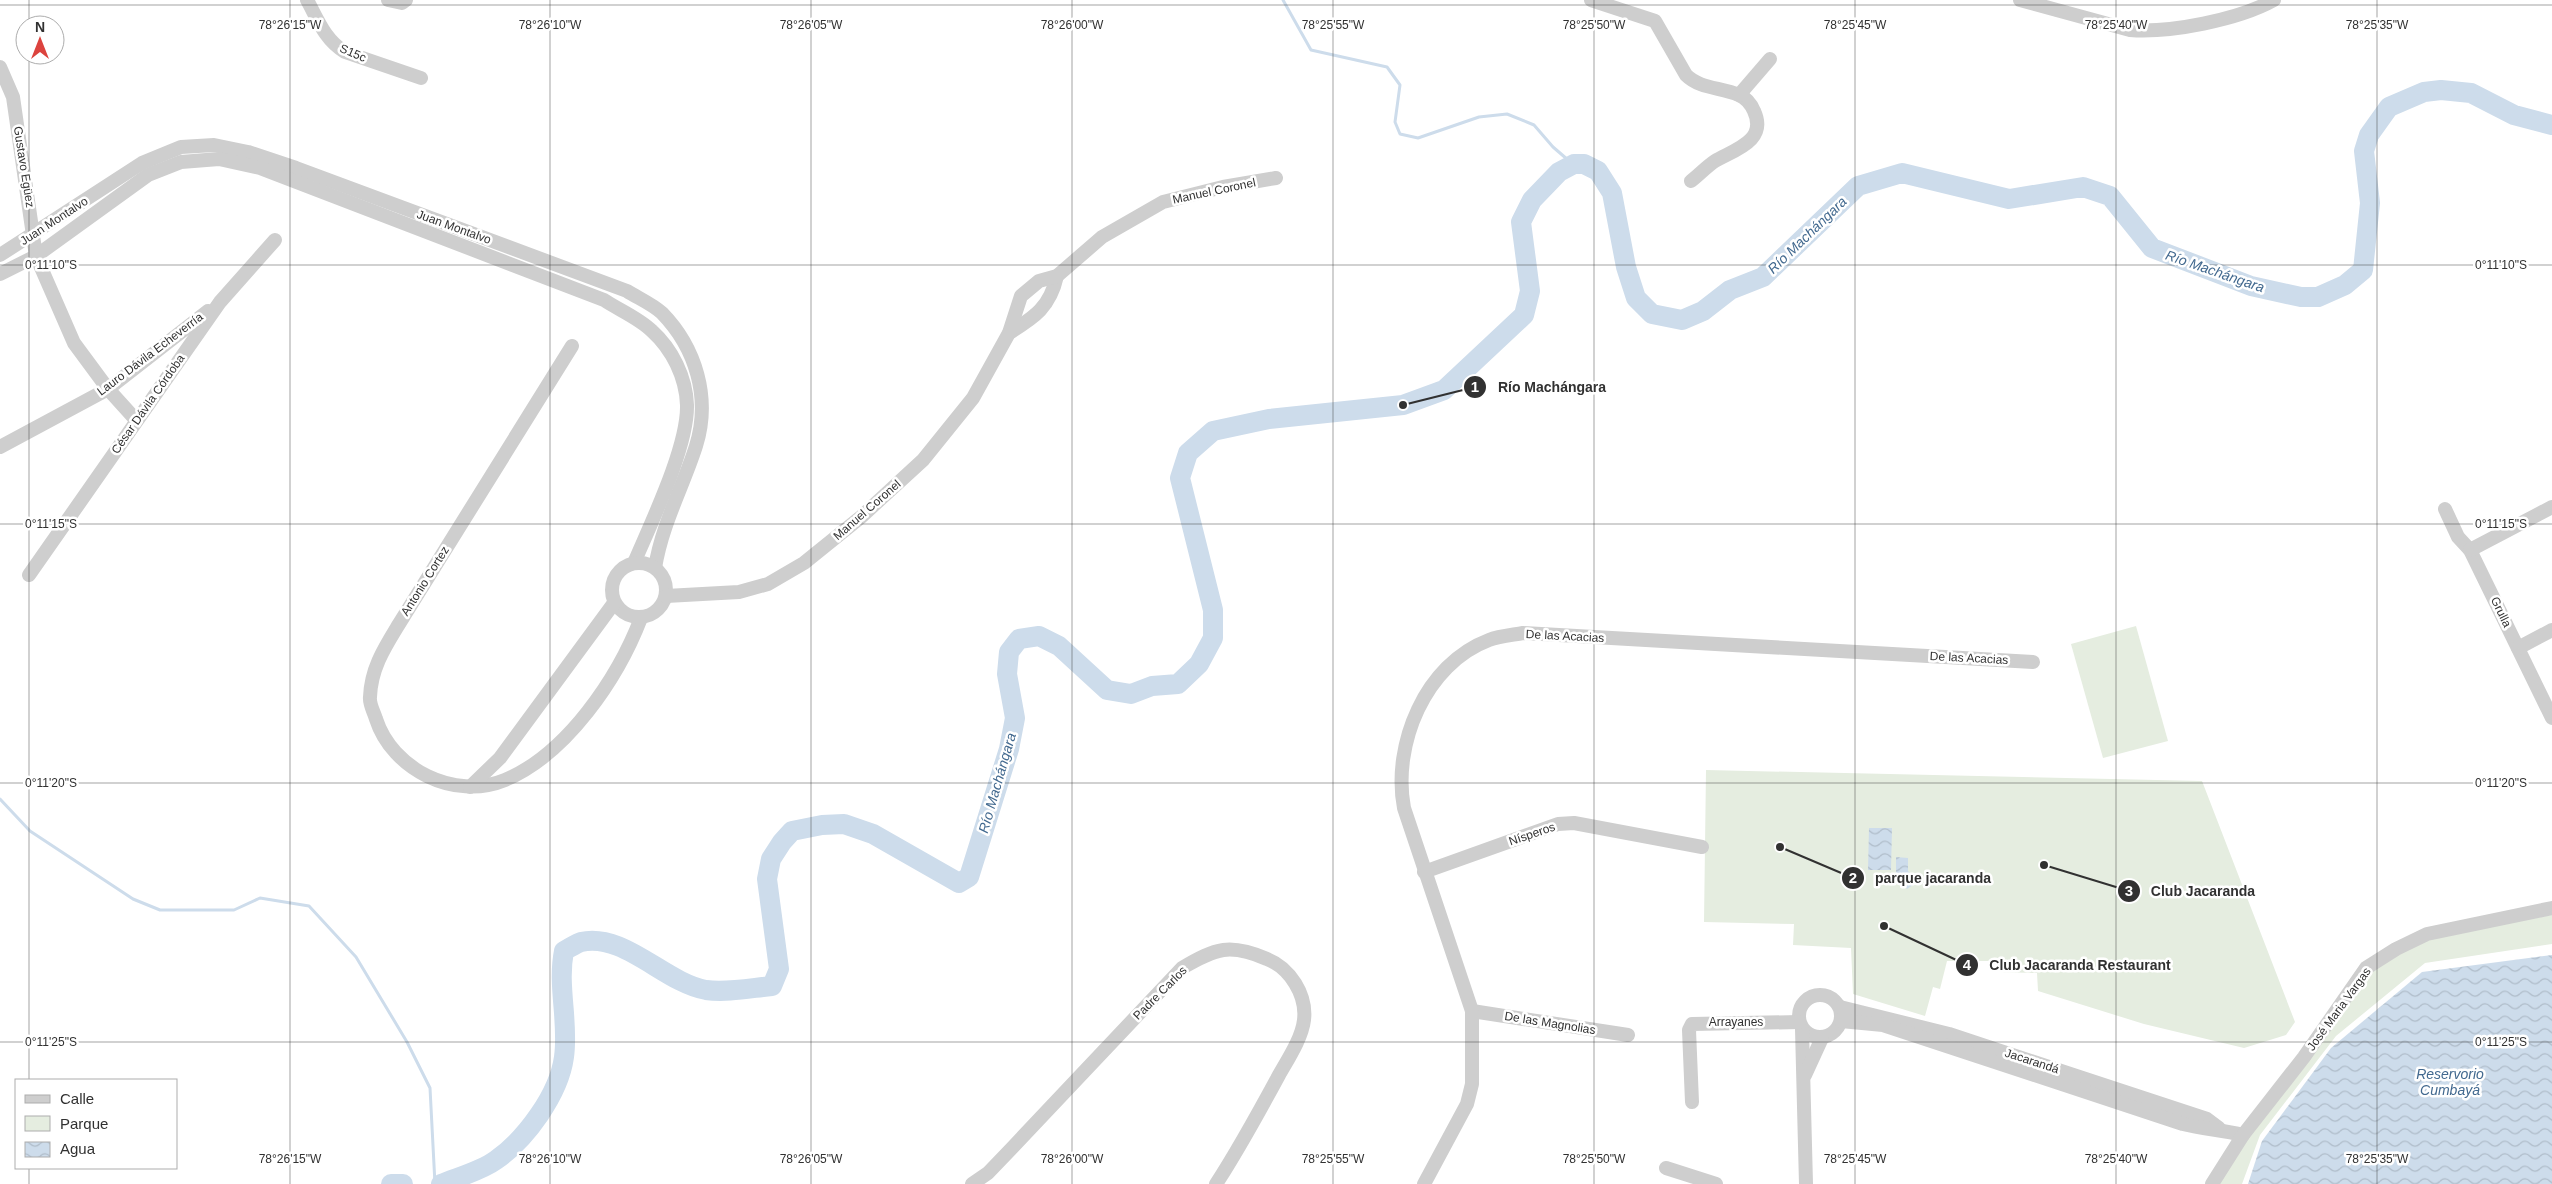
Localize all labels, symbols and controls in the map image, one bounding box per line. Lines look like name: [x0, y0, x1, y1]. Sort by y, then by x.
north arrow: [15, 15, 65, 65]
text: 78°26'15"W: [259, 18, 322, 32]
text: 78°26'10"W: [519, 18, 582, 32]
text: 78°26'05"W: [780, 18, 843, 32]
text: 78°26'00"W: [1041, 18, 1104, 32]
text: 78°25'55"W: [1302, 18, 1365, 32]
text: 78°25'50"W: [1563, 18, 1626, 32]
text: 78°25'45"W: [1824, 18, 1887, 32]
text: 78°25'40"W: [2085, 18, 2148, 32]
text: 78°25'35"W: [2346, 18, 2409, 32]
text: N: [35, 19, 45, 35]
street label: S15c: [338, 41, 368, 65]
street label: Gustavo Egüez: [11, 125, 37, 209]
street label: Manuel Coronel: [1171, 175, 1257, 207]
water label: Río Machángara: [1764, 193, 1850, 277]
street label: Juan Montalvo: [17, 194, 91, 248]
street label: Juan Montalvo: [415, 207, 493, 247]
water label: Río Machángara: [2163, 247, 2267, 295]
text: 0°11'10"S: [25, 258, 77, 272]
text: 0°11'10"S: [2475, 258, 2527, 272]
street label: Lauro Dávila Echeverría: [94, 309, 206, 398]
street label: César Dávila Córdoba: [108, 351, 188, 456]
callout: Río Machángara: [1463, 373, 1616, 402]
text: 1: [1471, 378, 1479, 395]
text: Río Machángara: [1498, 379, 1606, 395]
street label: Manuel Coronel: [830, 477, 904, 543]
text: 0°11'15"S: [25, 517, 77, 531]
text: 0°11'15"S: [2475, 517, 2527, 531]
street label: Antonio Cortez: [398, 544, 452, 618]
street label: Grulla: [2488, 595, 2514, 630]
street label: De las Acacias: [1525, 627, 1605, 645]
street label: De las Acacias: [1929, 649, 2009, 667]
water label: Río Machángara: [975, 731, 1019, 835]
text: 0°11'20"S: [25, 776, 77, 790]
text: 0°11'20"S: [2475, 776, 2527, 790]
street label: Nísperos: [1507, 820, 1557, 848]
callout: parque jacaranda: [1840, 864, 2001, 893]
text: 2: [1849, 869, 1857, 886]
text: parque jacaranda: [1875, 870, 1991, 886]
callout: Club Jacaranda: [2116, 877, 2265, 906]
text: 3: [2125, 882, 2133, 899]
text: Club Jacaranda: [2151, 883, 2255, 899]
callout: Club Jacaranda Restaurant: [1954, 951, 2180, 980]
text: 4: [1963, 956, 1972, 973]
text: Club Jacaranda Restaurant: [1989, 957, 2171, 973]
street label: Padre Carlos: [1130, 963, 1190, 1023]
street label: José Maria Vargas: [2304, 965, 2374, 1053]
street label: De las Magnolias: [1503, 1009, 1597, 1037]
street label: Arrayanes: [1709, 1015, 1763, 1029]
text: 0°11'25"S: [25, 1035, 77, 1049]
text: 0°11'25"S: [2475, 1035, 2527, 1049]
street label: Jacarandá: [2003, 1046, 2061, 1076]
water label: Reservorio Cumbayá: [2416, 1066, 2484, 1098]
legend: [15, 1079, 178, 1169]
text: Calle: [60, 1090, 94, 1107]
text: Parque: [60, 1115, 108, 1132]
text: Agua: [60, 1140, 96, 1157]
text: 78°26'15"W: [259, 1152, 322, 1166]
text: 78°26'10"W: [519, 1152, 582, 1166]
text: 78°26'05"W: [780, 1152, 843, 1166]
text: 78°26'00"W: [1041, 1152, 1104, 1166]
text: 78°25'55"W: [1302, 1152, 1365, 1166]
text: 78°25'50"W: [1563, 1152, 1626, 1166]
text: 78°25'45"W: [1824, 1152, 1887, 1166]
text: 78°25'40"W: [2085, 1152, 2148, 1166]
text: 78°25'35"W: [2346, 1152, 2409, 1166]

